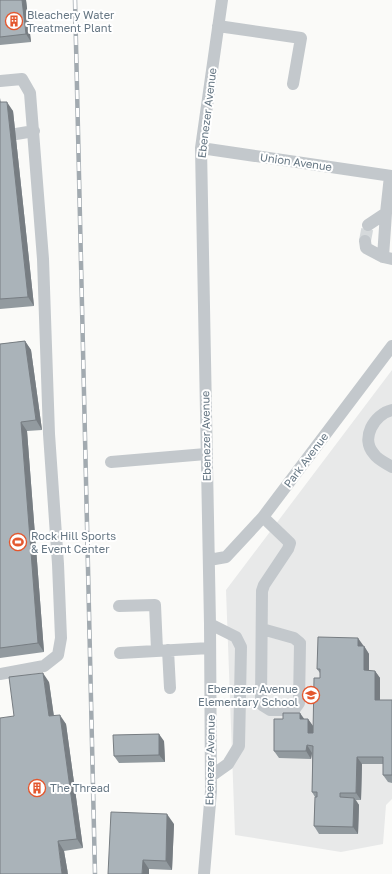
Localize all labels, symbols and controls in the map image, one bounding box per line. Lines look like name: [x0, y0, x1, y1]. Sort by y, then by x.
place label: Bleachery Water Treatment Plant: [27, 8, 115, 34]
building icon: Bleachery Water Treatment Plant: [4, 11, 24, 31]
street label: Ebenezer Avenue: [195, 67, 218, 159]
street label: Union Avenue: [259, 150, 333, 173]
street label: Ebenezer Avenue: [198, 390, 213, 482]
street label: Park Avenue: [281, 430, 330, 490]
place label: Rock Hill Sports & Event Center: [31, 529, 116, 555]
sports icon: Rock Hill Sports & Event Center: [8, 532, 28, 552]
place label: Ebenezer Avenue Elementary School: [198, 682, 298, 708]
school or university icon: Ebenezer Avenue Elementary School: [301, 685, 321, 705]
street label: Ebenezer Avenue: [202, 714, 217, 806]
building icon: The Thread: [27, 778, 47, 798]
place label: The Thread: [50, 781, 110, 794]

